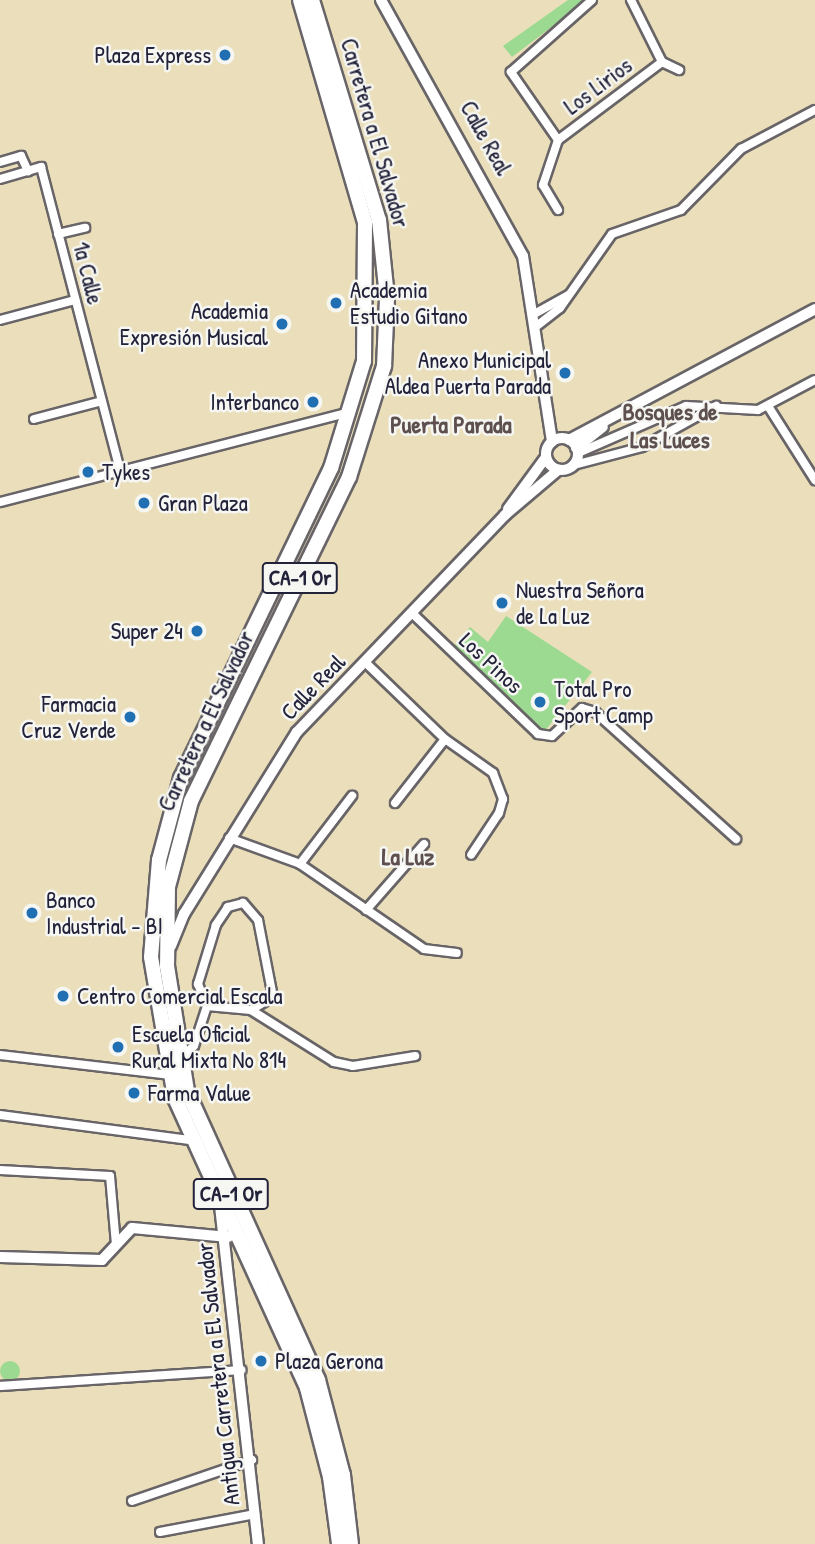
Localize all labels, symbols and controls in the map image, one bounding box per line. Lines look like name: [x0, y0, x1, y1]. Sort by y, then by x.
street label: Carretera a El Salvador: [335, 35, 415, 231]
place label: Plaza Express: [95, 41, 211, 69]
marker: Plaza Express: [217, 47, 233, 63]
street label: Los Lirios: [559, 52, 637, 120]
street label: Calle Real: [454, 96, 518, 180]
street label: 1a Calle: [67, 239, 109, 307]
place label: Academia Estudio Gitano: [350, 276, 468, 330]
marker: Academia Estudio Gitano: [328, 295, 344, 311]
place label: Academia Expresión Musical: [120, 297, 268, 351]
marker: Academia Expresión Musical: [274, 316, 290, 332]
place label: Anexo Municipal Aldea Puerta Parada: [385, 346, 551, 400]
marker: Anexo Municipal Aldea Puerta Parada: [557, 365, 573, 381]
place label: Interbanco: [210, 388, 299, 416]
marker: Interbanco: [305, 394, 321, 410]
district label: Bosques de Las Luces: [622, 398, 718, 454]
district label: Puerta Parada: [390, 411, 512, 439]
place label: Tykes: [102, 458, 150, 486]
marker: Tykes: [80, 464, 96, 480]
place label: Gran Plaza: [158, 489, 248, 517]
marker: Gran Plaza: [136, 495, 152, 511]
road number: CA-1 Or: [262, 560, 338, 596]
place label: Nuestra Señora de La Luz: [516, 576, 644, 630]
marker: Nuestra Señora de La Luz: [494, 595, 510, 611]
place label: Super 24: [111, 617, 183, 645]
marker: Super 24: [189, 623, 205, 639]
street label: Carretera a El Salvador: [152, 627, 260, 815]
street label: Los Pinos: [454, 627, 528, 699]
street label: Calle Real: [275, 648, 351, 726]
place label: Total Pro Sport Camp: [554, 675, 653, 729]
place label: Farmacia Cruz Verde: [21, 690, 116, 744]
marker: Total Pro Sport Camp: [532, 694, 548, 710]
marker: Farmacia Cruz Verde: [122, 709, 138, 725]
district label: La Luz: [382, 843, 434, 871]
place label: Banco Industrial - BI: [46, 886, 163, 940]
marker: Banco Industrial - BI: [24, 905, 40, 921]
place label: Centro Comercial Escala: [77, 982, 283, 1010]
marker: Centro Comercial Escala: [55, 988, 71, 1004]
place label: Escuela Oficial Rural Mixta No 814: [132, 1020, 286, 1074]
marker: Escuela Oficial Rural Mixta No 814: [110, 1039, 126, 1055]
place label: Farma Value: [148, 1079, 251, 1107]
marker: Farma Value: [126, 1085, 142, 1101]
road number: CA-1 Or: [192, 1176, 270, 1212]
street label: Antigua Carretera a El Salvador: [190, 1241, 246, 1507]
place label: Plaza Gerona: [275, 1347, 383, 1375]
marker: Plaza Gerona: [253, 1353, 269, 1369]

